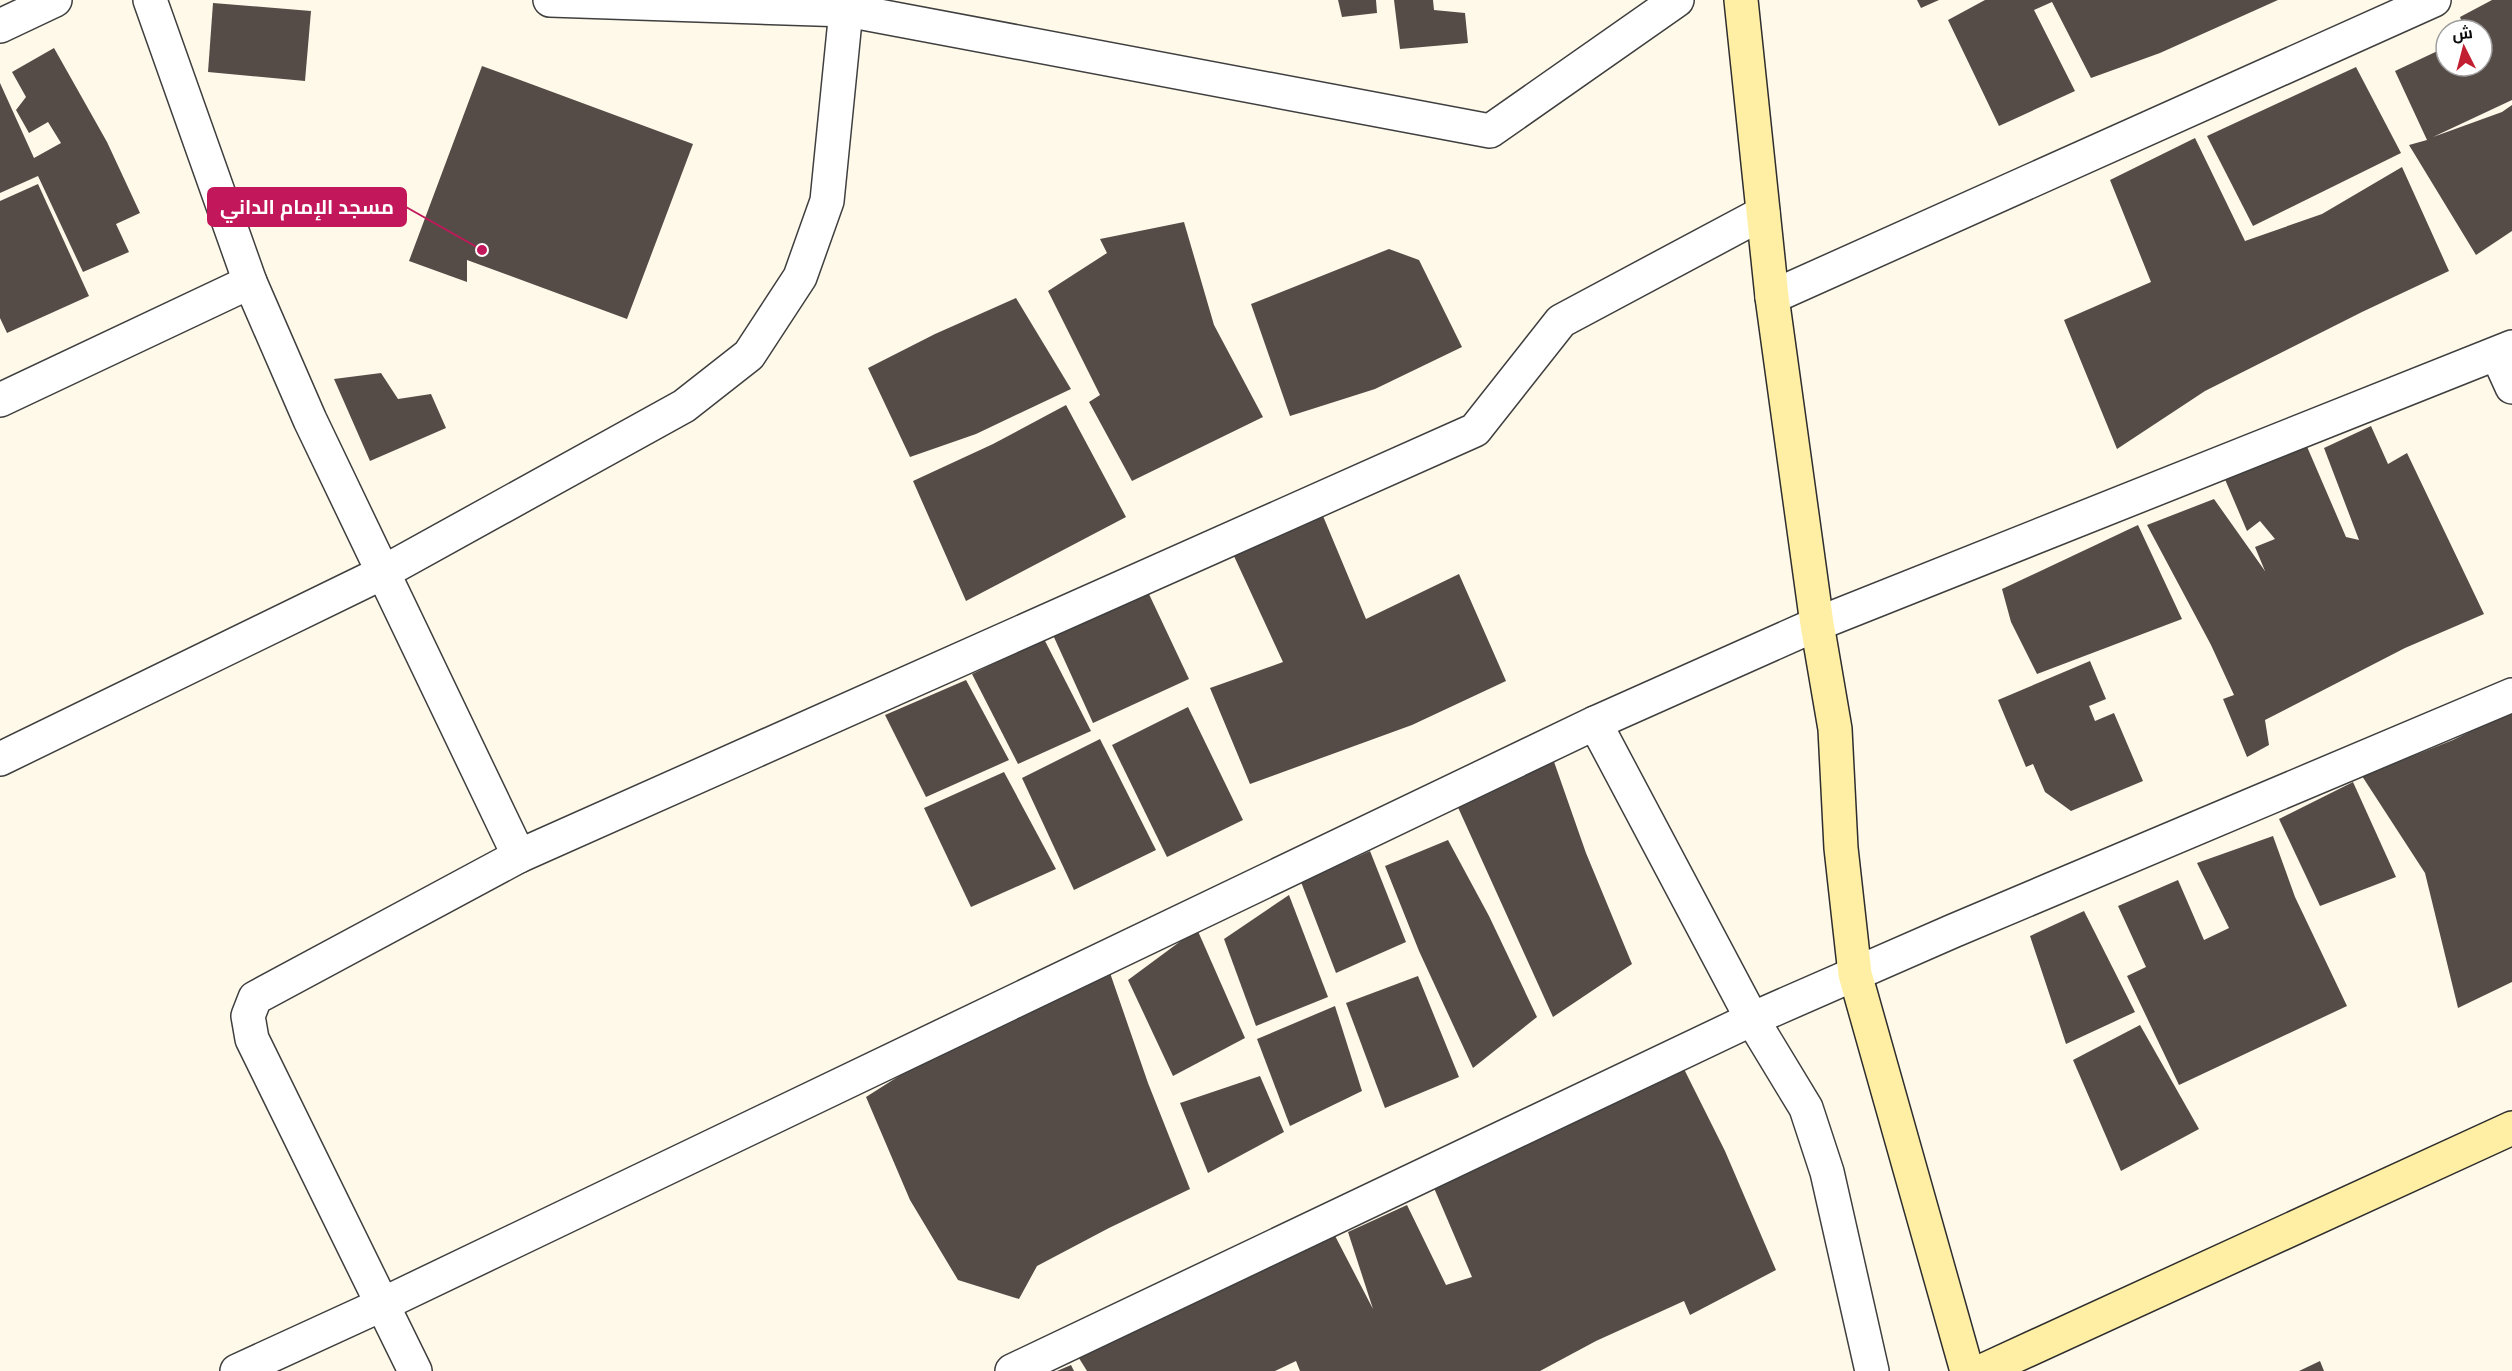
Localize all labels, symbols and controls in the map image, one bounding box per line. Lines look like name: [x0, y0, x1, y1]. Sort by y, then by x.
north arrow: [2434, 18, 2494, 78]
text: ش: [2451, 23, 2474, 44]
callout: مسجد الإمام الداني: [208, 188, 406, 226]
text: مسجد الإمام الداني: [220, 195, 394, 223]

